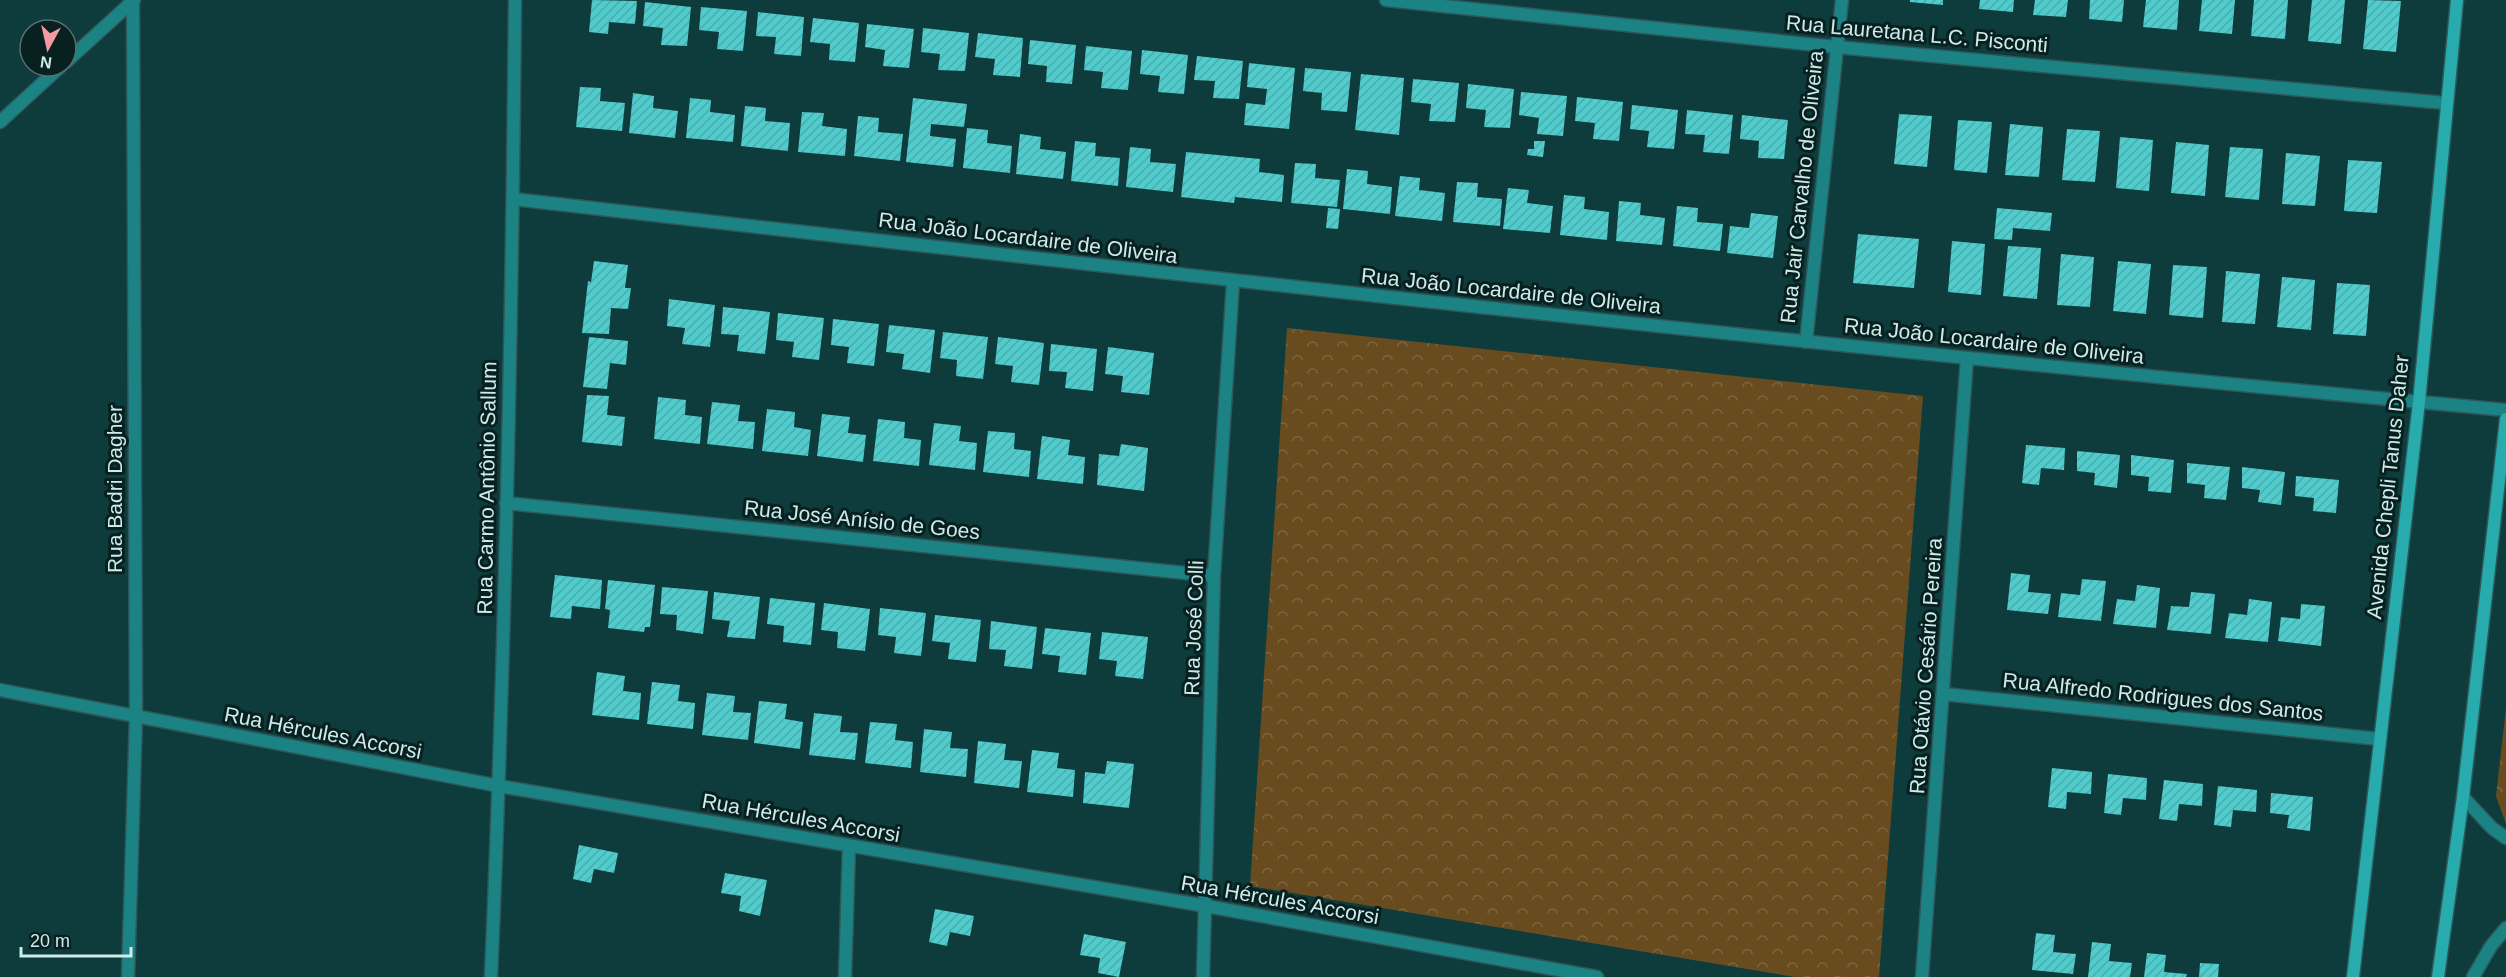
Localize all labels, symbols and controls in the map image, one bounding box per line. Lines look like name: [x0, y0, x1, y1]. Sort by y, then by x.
street label: Rua Lauretana L.C. Pisconti: [1785, 11, 2049, 56]
north arrow: [18, 18, 78, 78]
street label: Rua Jair Carvalho de Oliveira: [1776, 49, 1827, 325]
text: N: [39, 53, 53, 72]
street label: Rua João Locardaire de Oliveira: [877, 208, 1179, 267]
street label: Rua João Locardaire de Oliveira: [1360, 263, 1662, 318]
street label: Rua João Locardaire de Oliveira: [1843, 313, 2145, 368]
street label: Avenida Chepli Tanus Daher: [2362, 354, 2413, 620]
street label: Rua Carmo Antônio Sallum: [473, 361, 500, 615]
street label: Rua Badri Dagher: [103, 405, 126, 573]
street label: Rua José Anísio de Goes: [743, 496, 981, 543]
street label: Rua Otávio Cesário Pereira: [1905, 537, 1946, 795]
street label: Rua José Colli: [1180, 560, 1207, 696]
street label: Rua Alfredo Rodrigues dos Santos: [2002, 668, 2324, 725]
street label: Rua Hércules Accorsi: [222, 702, 424, 763]
street label: Rua Hércules Accorsi: [700, 789, 902, 846]
street label: Rua Hércules Accorsi: [1179, 871, 1381, 928]
scale bar: [21, 920, 130, 958]
text: 20 m: [30, 931, 70, 951]

